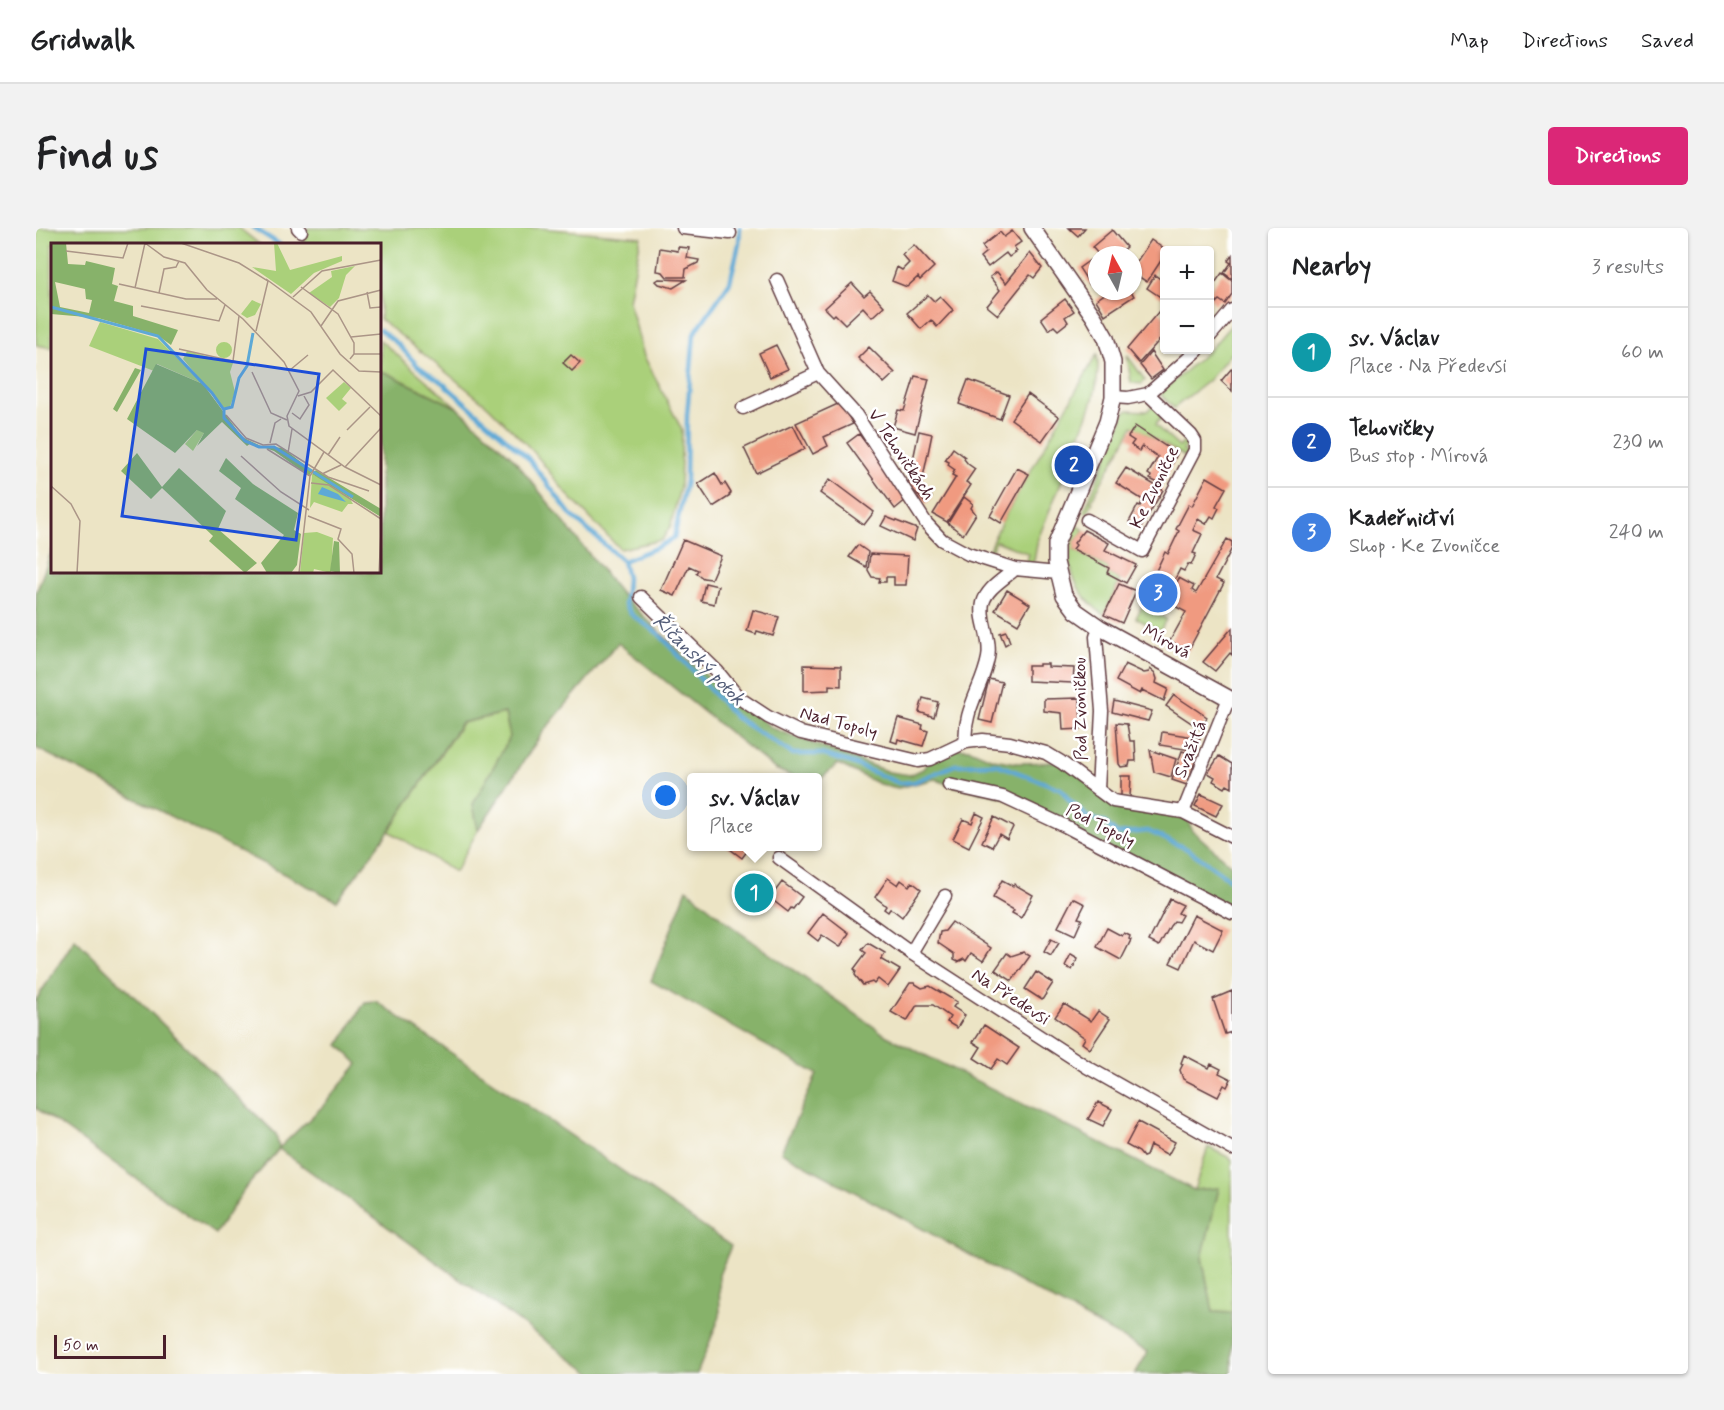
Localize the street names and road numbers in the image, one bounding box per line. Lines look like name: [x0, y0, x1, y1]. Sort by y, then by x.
street label: V Tehovičkách: [862, 404, 940, 505]
street label: Ke Zvoničce: [1125, 442, 1185, 533]
street label: Mírová: [1138, 619, 1195, 665]
street label: Pod Zvoničkou: [1068, 657, 1094, 761]
street label: Nad Topoly: [797, 701, 880, 745]
street label: Svažitá: [1169, 717, 1213, 782]
street label: Pod Topoly: [1062, 798, 1139, 853]
street label: Na Předevsi: [967, 963, 1054, 1031]

